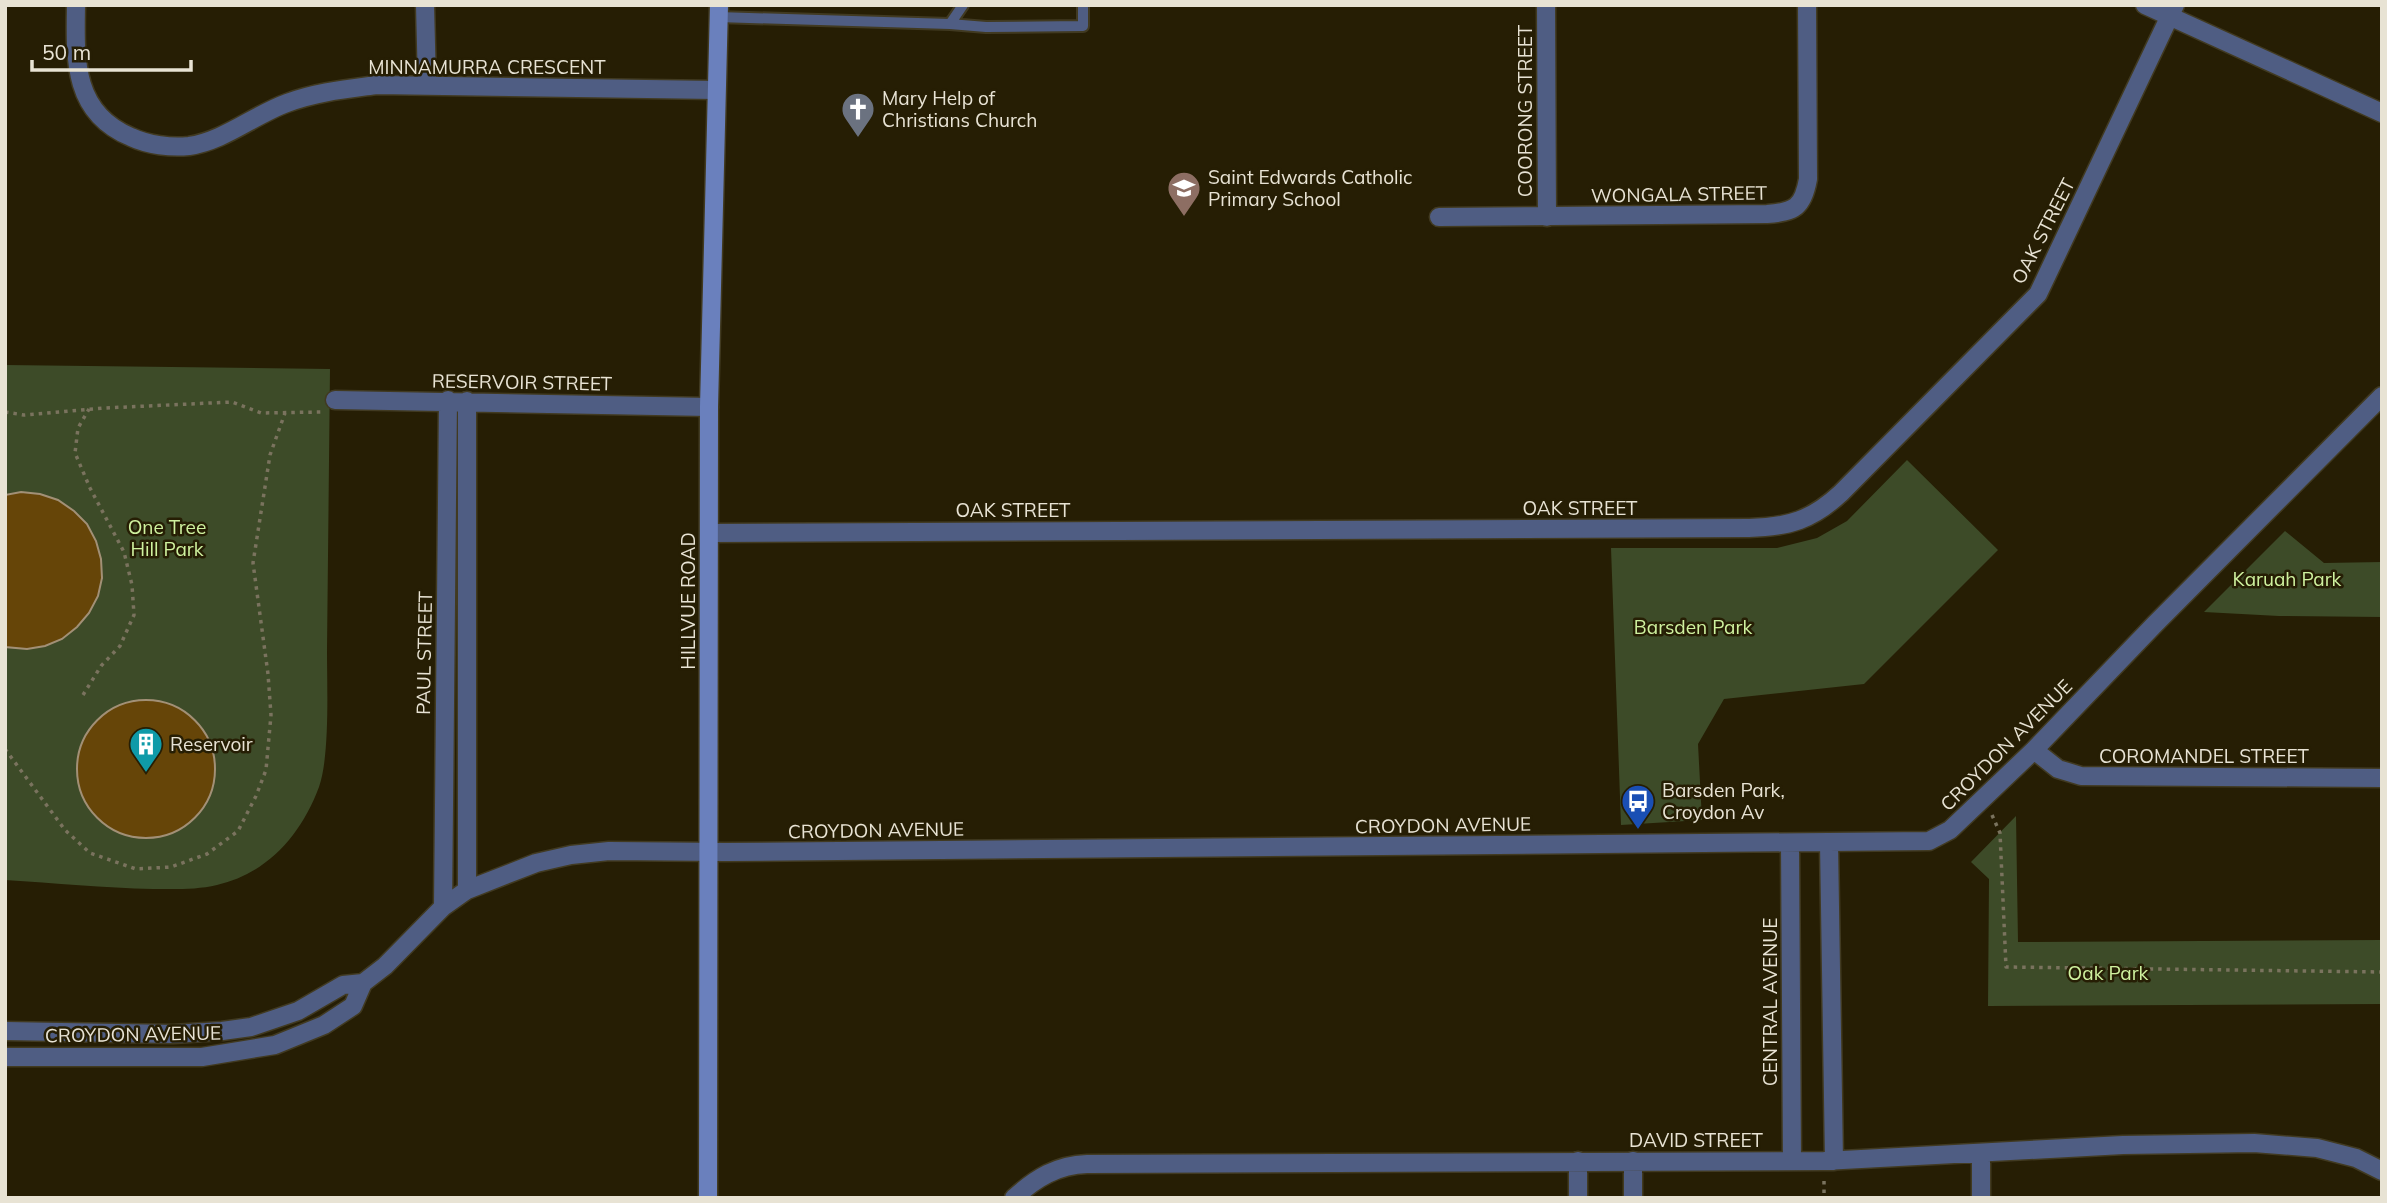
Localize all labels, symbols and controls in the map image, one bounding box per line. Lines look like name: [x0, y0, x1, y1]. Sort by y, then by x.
street label: COORONG STREET: [1513, 24, 1537, 197]
scale bar: [32, 28, 191, 72]
text: 50 m: [42, 39, 91, 65]
street label: MINNAMURRA CRESCENT: [368, 55, 606, 79]
place label: Mary Help of Christians Church: [882, 86, 1037, 132]
church icon: Mary Help of Christians Church: [839, 90, 877, 139]
place label: Saint Edwards Catholic Primary School: [1208, 165, 1412, 211]
school or university icon: Saint Edwards Catholic Primary School: [1165, 169, 1203, 218]
street label: OAK STREET: [2006, 174, 2080, 288]
street label: WONGALA STREET: [1591, 180, 1768, 208]
street label: RESERVOIR STREET: [432, 368, 613, 396]
street label: OAK STREET: [1522, 496, 1638, 520]
street label: OAK STREET: [955, 498, 1071, 522]
park label: One Tree Hill Park: [128, 515, 206, 561]
street label: HILLVUE ROAD: [676, 532, 700, 670]
park label: Karuah Park: [2233, 567, 2342, 591]
street label: PAUL STREET: [411, 590, 437, 715]
park label: Barsden Park: [1634, 615, 1752, 639]
street label: CROYDON AVENUE: [1935, 674, 2077, 816]
building icon: Reservoir: [127, 725, 165, 774]
place label: Reservoir: [170, 732, 253, 756]
street label: COROMANDEL STREET: [2099, 744, 2309, 768]
place label: Barsden Park, Croydon Av: [1662, 778, 1785, 824]
bus stop icon: Barsden Park, Croydon Av: [1619, 782, 1657, 831]
street label: CROYDON AVENUE: [1355, 811, 1531, 839]
street label: CROYDON AVENUE: [788, 816, 964, 844]
street label: CENTRAL AVENUE: [1758, 918, 1782, 1086]
park label: Oak Park: [2068, 961, 2149, 985]
street label: CROYDON AVENUE: [45, 1020, 221, 1048]
street label: DAVID STREET: [1629, 1128, 1764, 1152]

